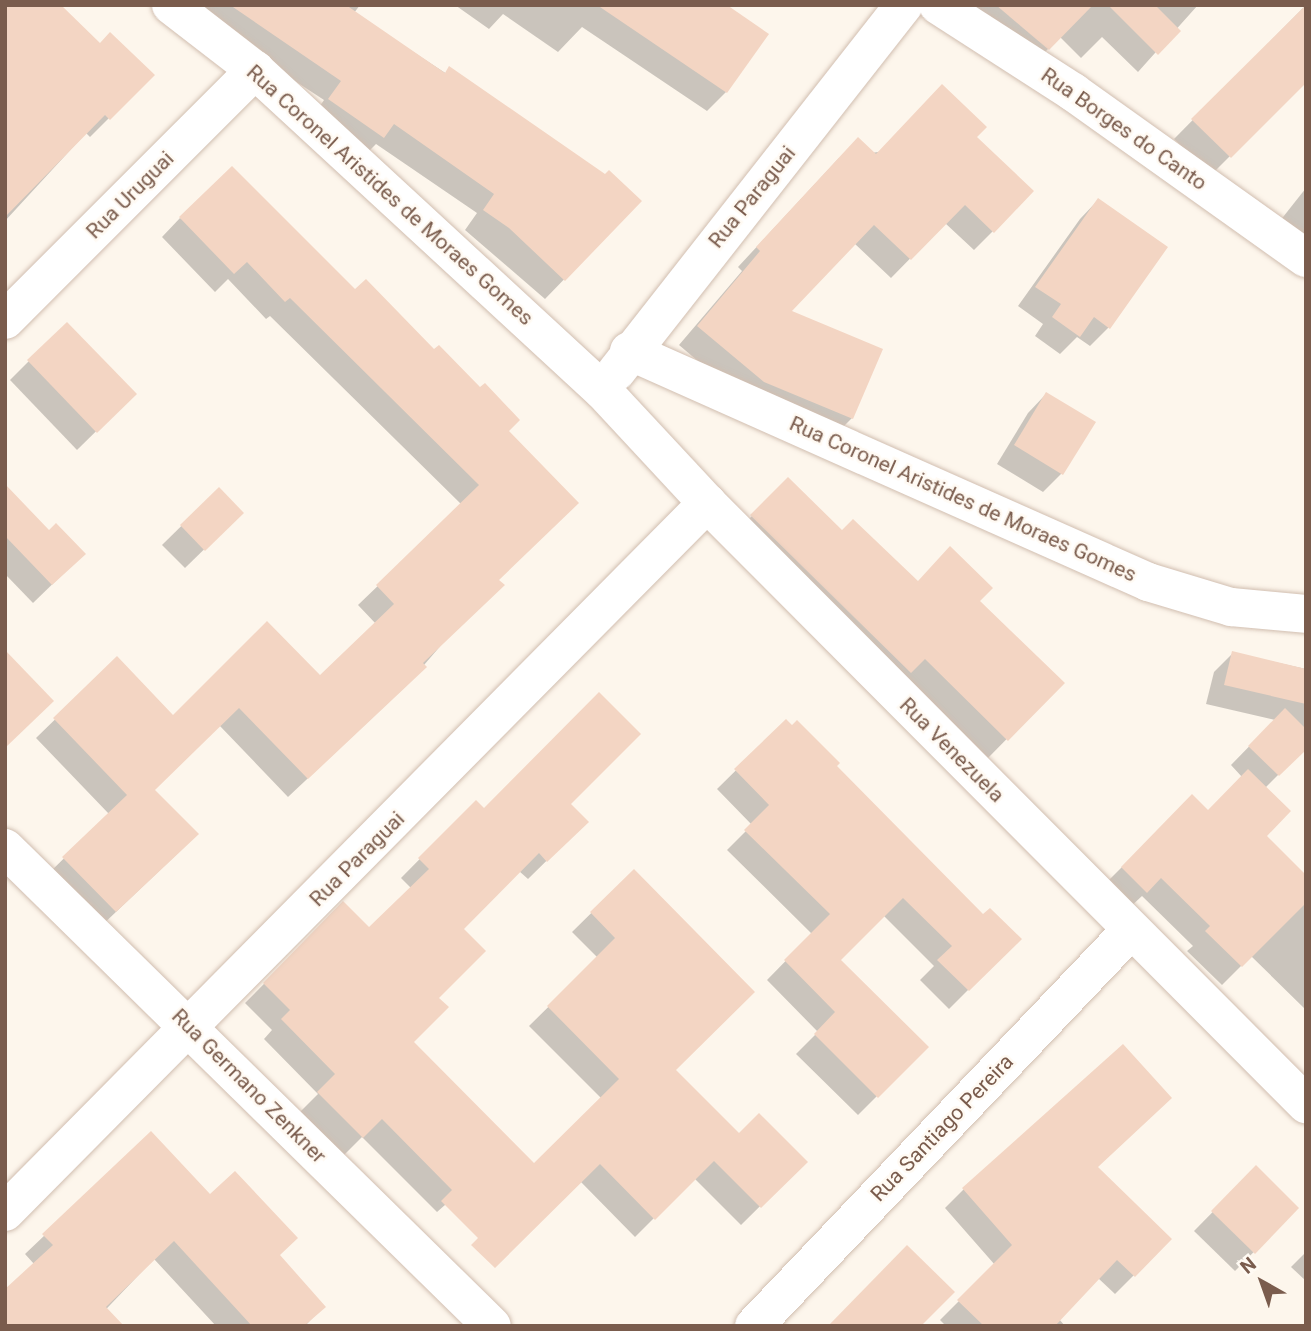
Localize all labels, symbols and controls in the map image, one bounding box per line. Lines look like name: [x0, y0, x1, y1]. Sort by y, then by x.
street label: Rua Coronel Aristides de Moraes Gomes: [241, 60, 539, 330]
street label: Rua Borges do Canto: [1036, 62, 1212, 196]
street label: Rua Paraguai: [703, 141, 801, 253]
street label: Rua Uruguai: [81, 146, 179, 244]
street label: Rua Coronel Aristides de Moraes Gomes: [786, 411, 1140, 587]
street label: Rua Venezuela: [894, 692, 1010, 808]
street label: Rua Paraguai: [304, 806, 410, 912]
street label: Rua Germano Zenkner: [167, 1004, 331, 1168]
street label: Rua Santiago Pereira: [865, 1049, 1019, 1207]
north arrow: [1227, 1247, 1297, 1317]
text: N: [1236, 1252, 1261, 1279]

